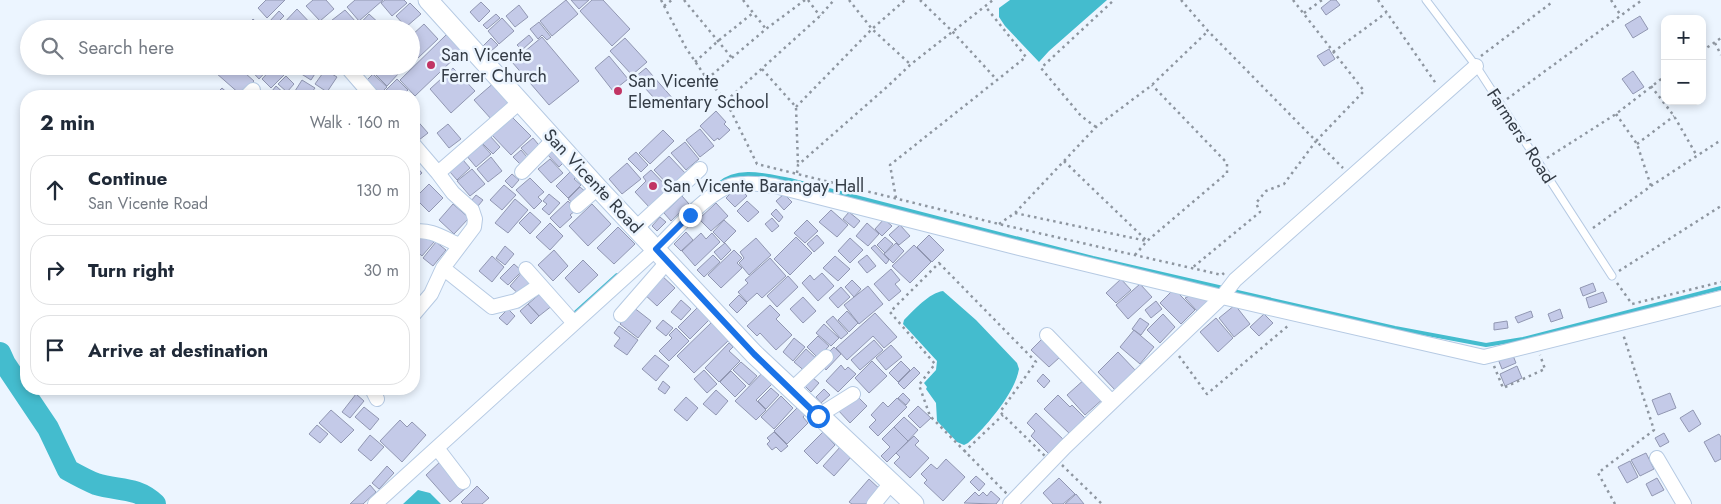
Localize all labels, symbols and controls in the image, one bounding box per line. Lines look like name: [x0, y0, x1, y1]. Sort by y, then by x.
map controls: [1661, 15, 1706, 105]
button: +: [1661, 15, 1706, 60]
search box: [20, 20, 420, 75]
icon: search: [38, 34, 66, 62]
text: Search here: [78, 34, 174, 61]
place label: San Vicente Ferrer Church: [441, 42, 547, 89]
marker: San Vicente Ferrer Church: [425, 59, 437, 71]
button: −: [1661, 60, 1706, 105]
place label: San Vicente Elementary School: [628, 68, 769, 115]
street label: Farmers' Road: [1480, 83, 1562, 189]
marker: San Vicente Elementary School: [612, 85, 624, 97]
text: 2 min: [40, 108, 95, 138]
text: Walk · 160 m: [310, 111, 400, 134]
street label: San Vicente Road: [537, 123, 649, 239]
text: Continue: [88, 165, 167, 192]
place label: San Vicente Barangay Hall: [663, 173, 864, 199]
icon: ahead: [41, 176, 69, 204]
text: 130 m: [356, 179, 399, 202]
marker: San Vicente Barangay Hall: [647, 180, 659, 192]
text: San Vicente Road: [88, 192, 208, 215]
route end: [679, 204, 702, 227]
icon: right: [41, 256, 69, 284]
text: Turn right: [88, 257, 174, 284]
text: 30 m: [363, 259, 399, 282]
icon: arrive: [41, 336, 69, 364]
text: Arrive at destination: [88, 337, 268, 364]
route start: [807, 405, 830, 428]

